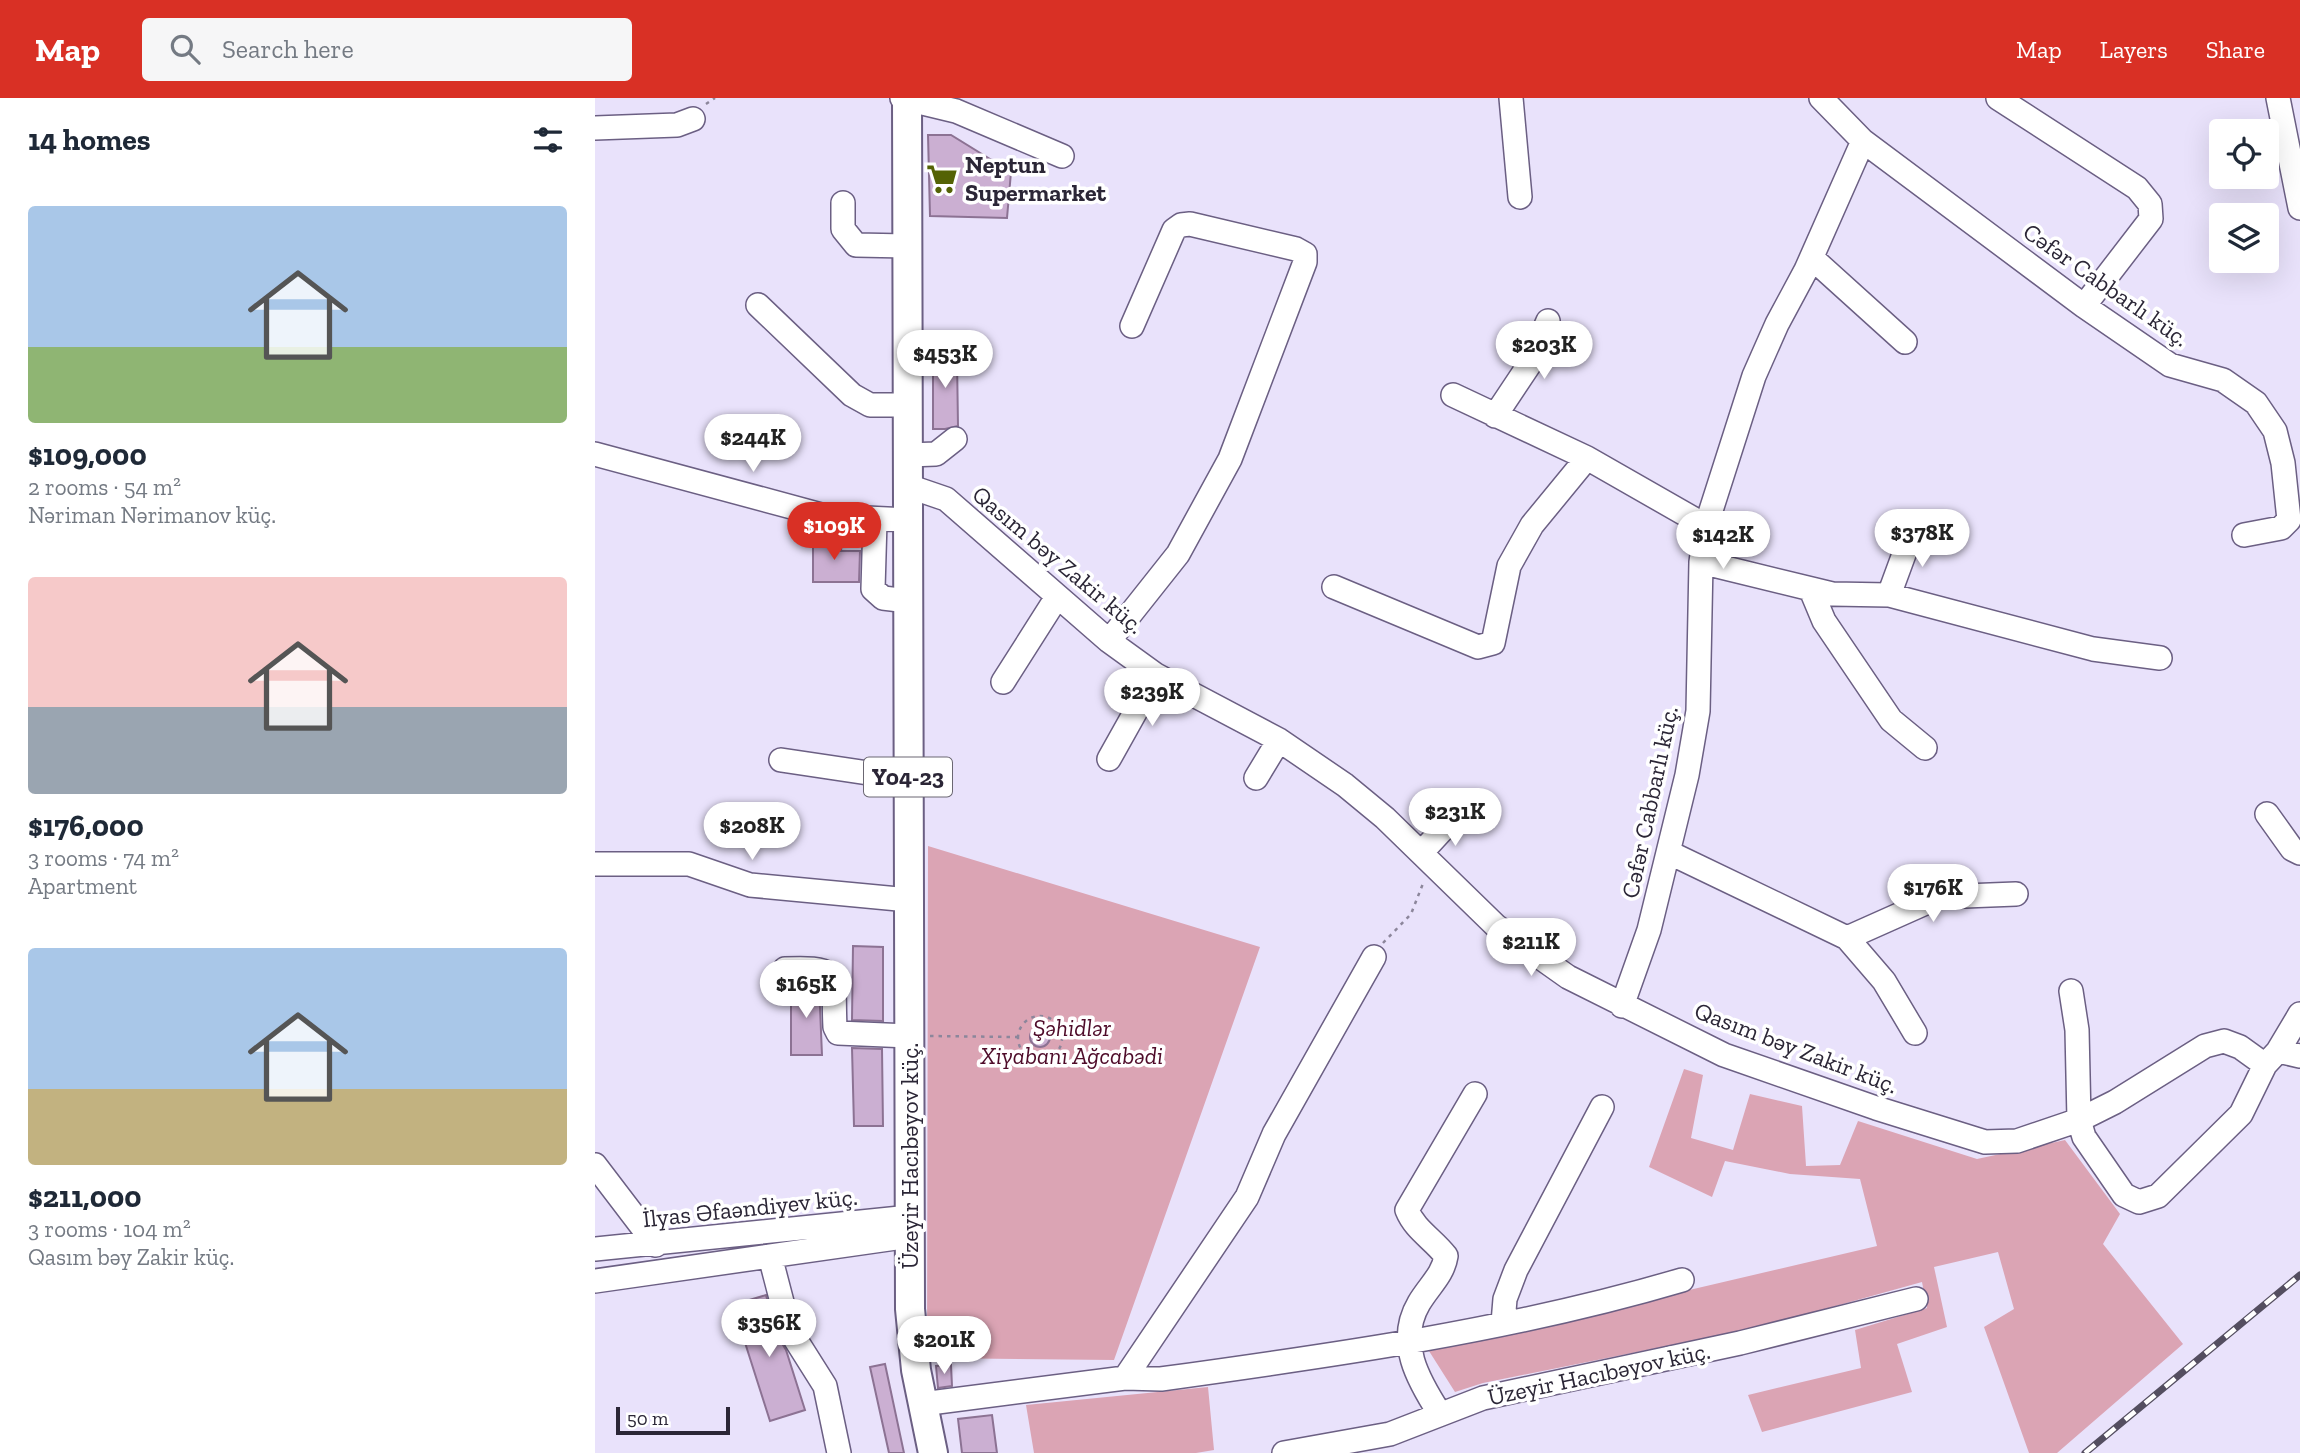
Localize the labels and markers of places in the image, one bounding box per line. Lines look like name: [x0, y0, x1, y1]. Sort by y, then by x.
place label: Neptun Supermarket: [965, 150, 1107, 207]
supermarket icon: Neptun Supermarket: [925, 162, 959, 196]
pin: $203K: [1495, 322, 1593, 381]
pin: $453K: [896, 330, 994, 390]
pin: $244K: [704, 414, 802, 474]
pin: $109K: [785, 503, 883, 562]
pin: $378K: [1873, 510, 1971, 569]
pin: $142K: [1674, 512, 1772, 571]
pin: $239K: [1103, 668, 1201, 728]
pin: $231K: [1406, 788, 1504, 848]
pin: $208K: [703, 802, 801, 862]
pin: $176K: [1884, 864, 1982, 924]
pin: $211K: [1482, 918, 1580, 978]
pin: $165K: [757, 960, 855, 1020]
pin: $356K: [720, 1300, 818, 1359]
pin: $201K: [895, 1316, 993, 1376]

